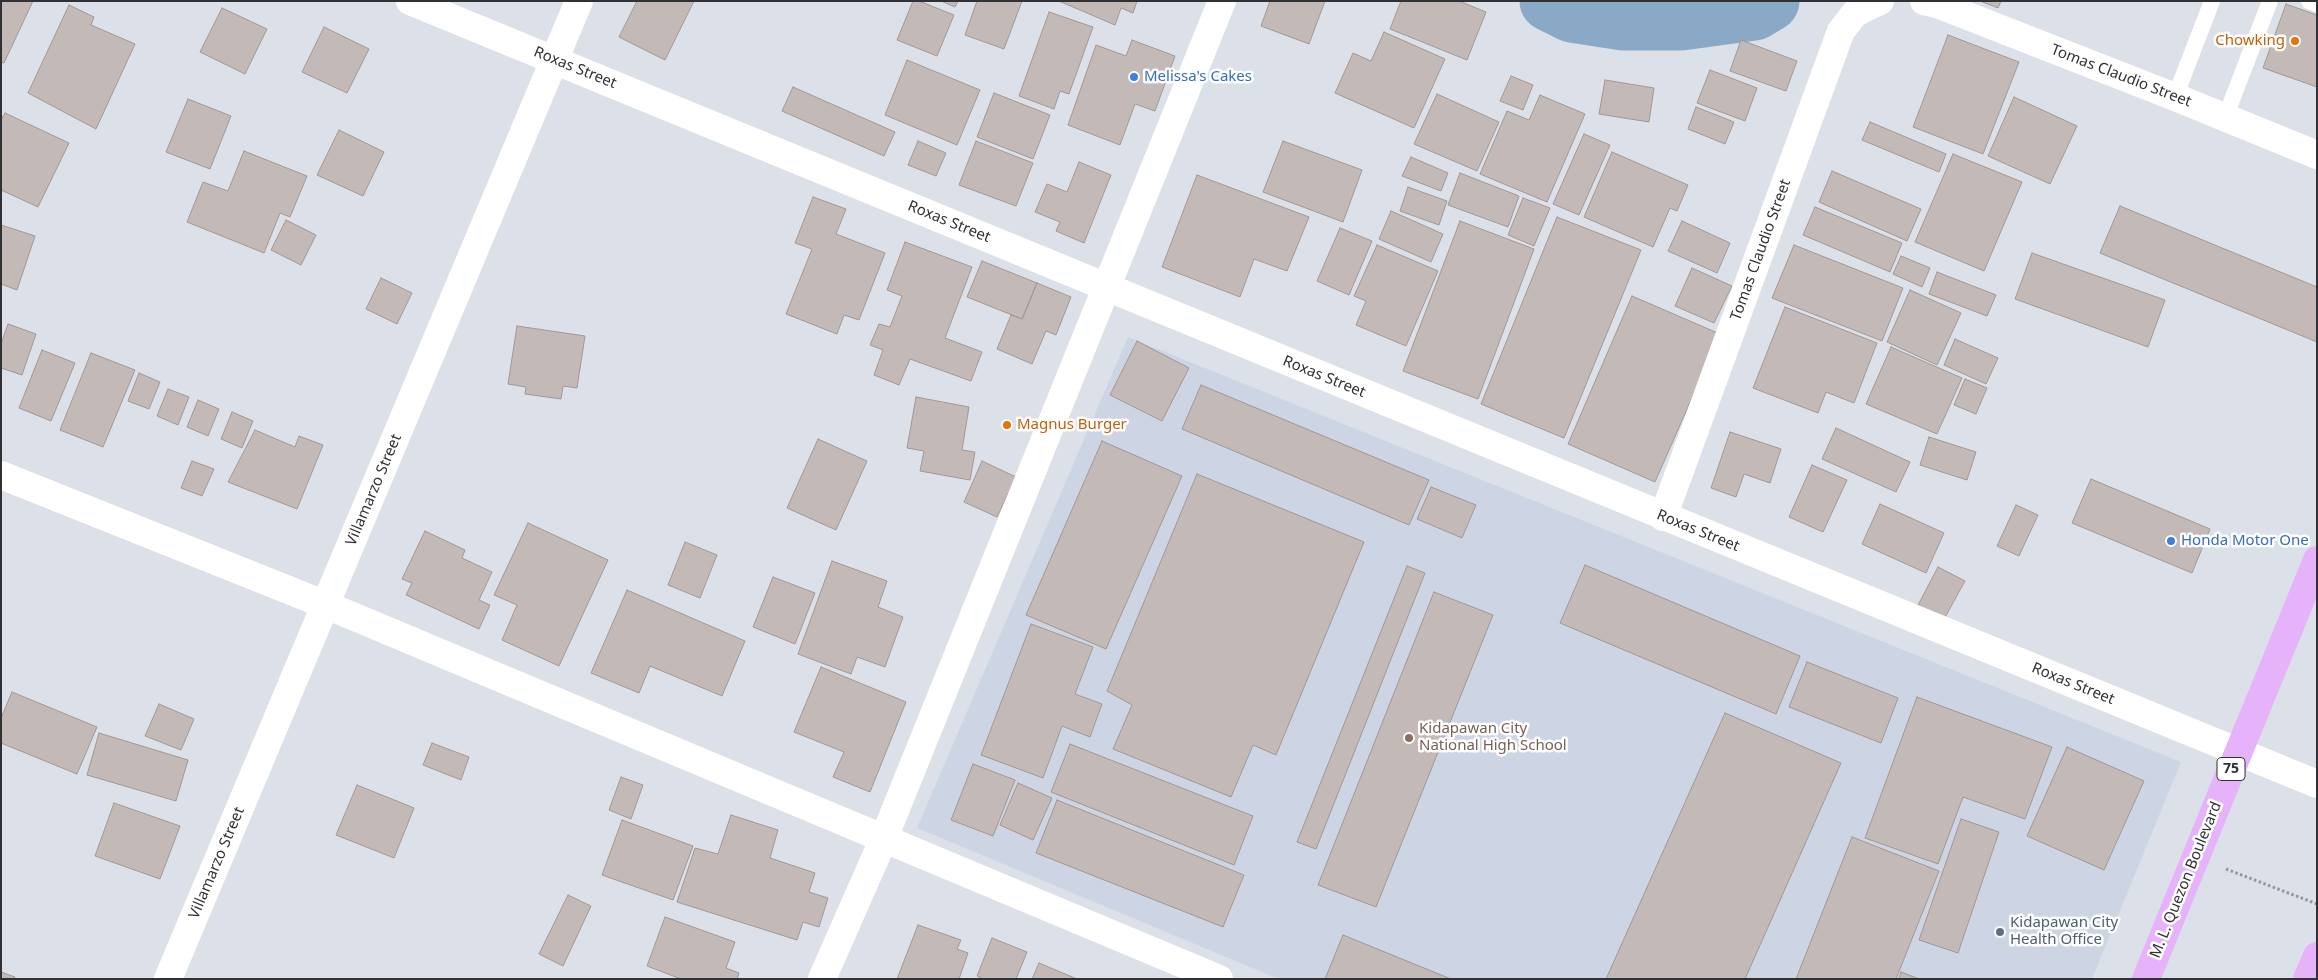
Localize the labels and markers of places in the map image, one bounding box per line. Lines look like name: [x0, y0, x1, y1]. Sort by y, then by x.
place label: Chowking: [2215, 32, 2285, 50]
marker: Chowking: [2289, 35, 2301, 47]
place label: Melissa's Cakes: [1144, 68, 1252, 86]
marker: Melissa's Cakes: [1128, 71, 1140, 83]
place label: Magnus Burger: [1017, 416, 1127, 434]
marker: Magnus Burger: [1001, 419, 1013, 431]
place label: Honda Motor One: [2181, 532, 2309, 550]
marker: Honda Motor One: [2165, 535, 2177, 547]
place label: Kidapawan City National High School: [1419, 720, 1567, 755]
marker: Kidapawan City National High School: [1403, 732, 1415, 744]
place label: Kidapawan City Health Office: [2010, 914, 2118, 949]
marker: Kidapawan City Health Office: [1994, 926, 2006, 938]

